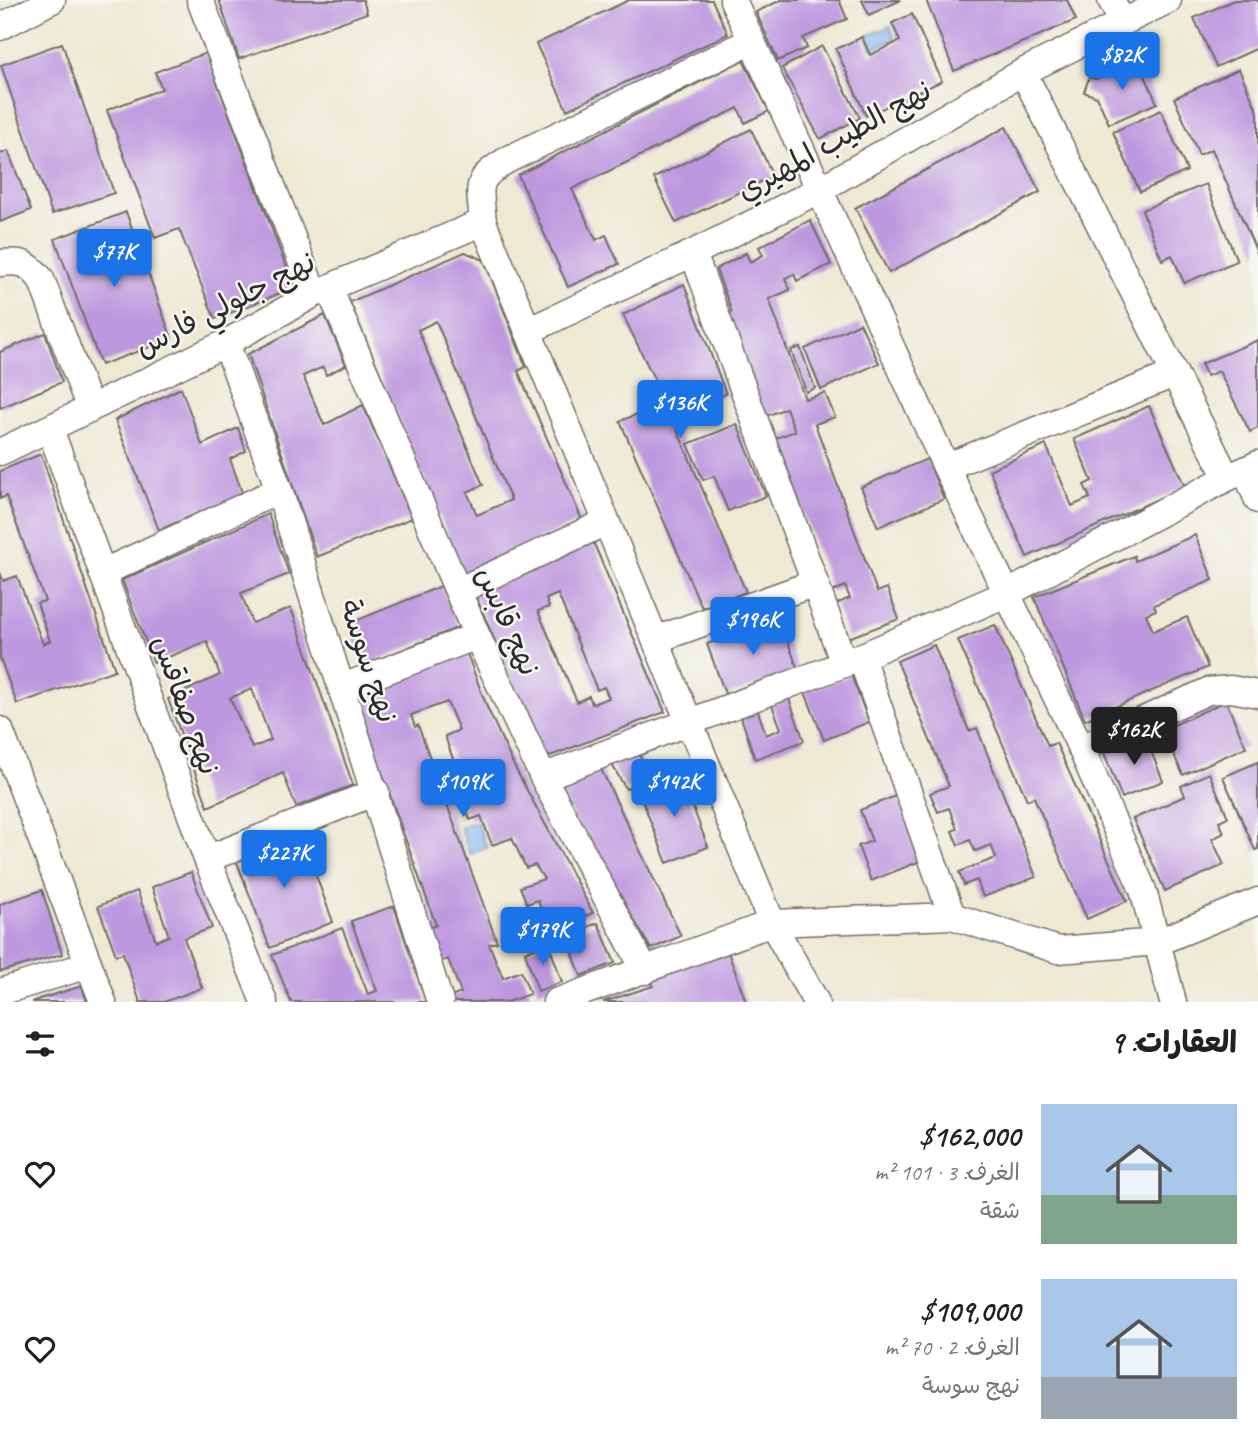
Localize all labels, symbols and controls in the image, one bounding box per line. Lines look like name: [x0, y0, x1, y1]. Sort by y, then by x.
pin: $82K: [1081, 32, 1163, 92]
text: $82K: [1101, 40, 1143, 69]
street label: نهج الطيب المهيري: [730, 71, 939, 211]
pin: $77K: [73, 230, 155, 289]
text: $77K: [93, 237, 135, 266]
street label: نهج جلولي فارس: [128, 242, 325, 372]
pin: $136K: [631, 380, 729, 440]
text: $136K: [653, 388, 707, 417]
street label: نهج قابس: [466, 560, 549, 682]
street label: نهج سوسة: [330, 594, 407, 728]
pin: $196K: [704, 598, 802, 657]
text: $196K: [726, 605, 780, 634]
street label: نهج صفاقس: [142, 630, 229, 780]
pin: $162K: [1085, 708, 1183, 767]
text: $162K: [1107, 715, 1161, 744]
pin: $109K: [414, 760, 512, 819]
pin: $142K: [625, 760, 723, 819]
text: $109K: [437, 767, 489, 796]
text: $142K: [647, 767, 701, 796]
pin: $227K: [235, 830, 333, 890]
text: $227K: [258, 838, 311, 867]
pin: $179K: [494, 908, 592, 967]
text: $179K: [517, 915, 569, 944]
text: العقارات: 9: [1110, 1023, 1237, 1061]
icon: filters: [21, 1025, 59, 1063]
text: $162,000: [919, 1117, 1020, 1155]
icon: home: [1097, 1132, 1181, 1216]
icon: heart: [21, 1155, 59, 1193]
text: الغرف: 3 · 101 m²: [874, 1158, 1020, 1187]
text: شقة: [980, 1196, 1020, 1225]
text: $109,000: [920, 1292, 1020, 1330]
icon: home: [1097, 1307, 1181, 1391]
icon: heart: [21, 1330, 59, 1368]
text: الغرف: 2 · 70 m²: [885, 1333, 1020, 1362]
text: نهج سوسة: [922, 1371, 1020, 1400]

